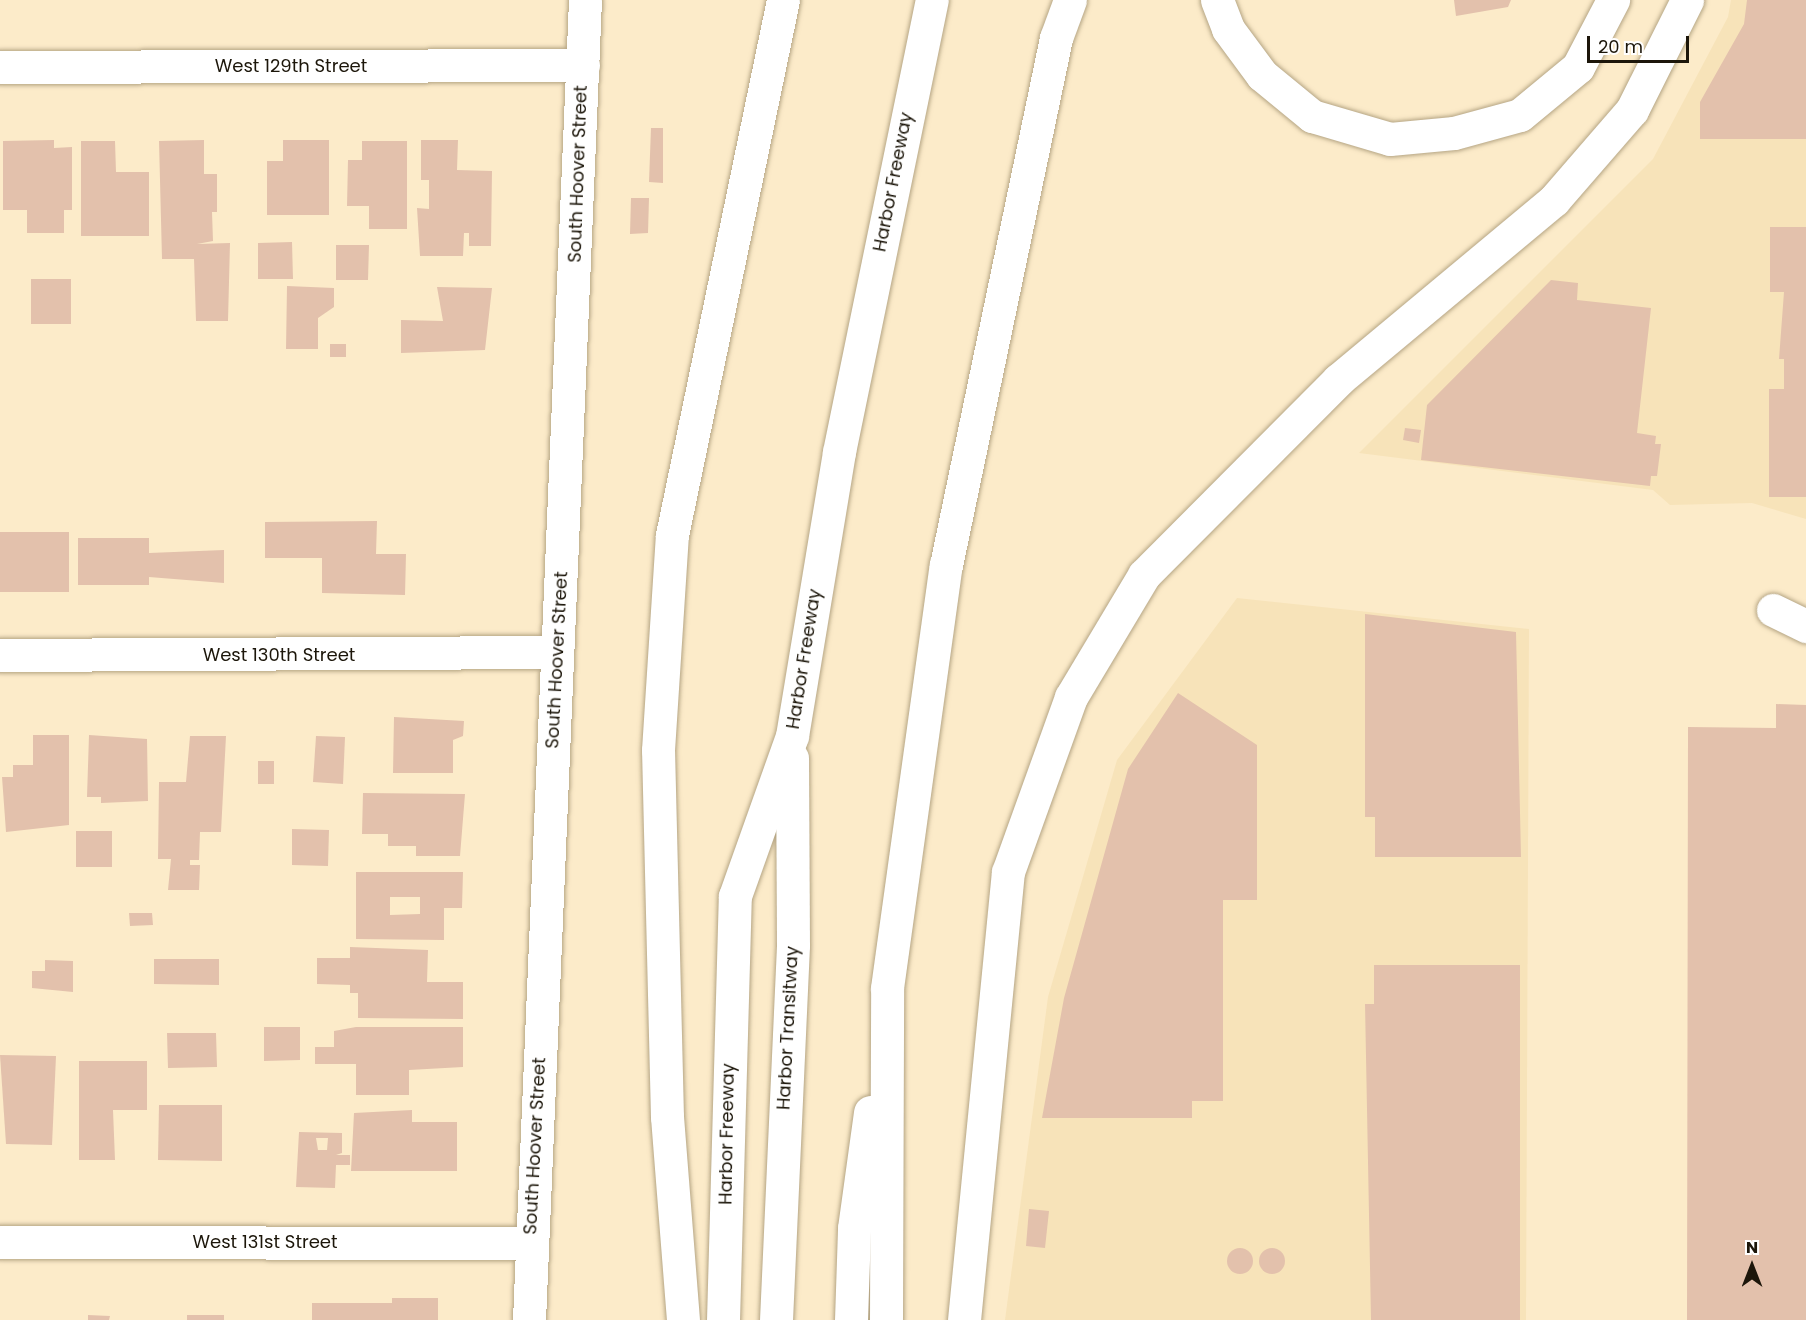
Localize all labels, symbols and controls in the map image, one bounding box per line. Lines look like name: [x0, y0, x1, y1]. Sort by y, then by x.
scale bar: [1590, 24, 1692, 62]
text: 20 m: [1598, 34, 1643, 59]
street label: West 129th Street: [215, 55, 367, 77]
street label: South Hoover Street: [564, 85, 592, 263]
street label: Harbor Freeway: [869, 110, 917, 254]
street label: South Hoover Street: [542, 571, 572, 749]
street label: Harbor Freeway: [782, 587, 826, 731]
street label: West 130th Street: [203, 644, 355, 666]
street label: Harbor Transitway: [773, 945, 803, 1111]
street label: South Hoover Street: [520, 1057, 550, 1235]
street label: Harbor Freeway: [715, 1063, 739, 1205]
street label: West 131st Street: [192, 1231, 338, 1253]
north arrow: [1722, 1236, 1782, 1296]
text: N: [1746, 1236, 1758, 1259]

